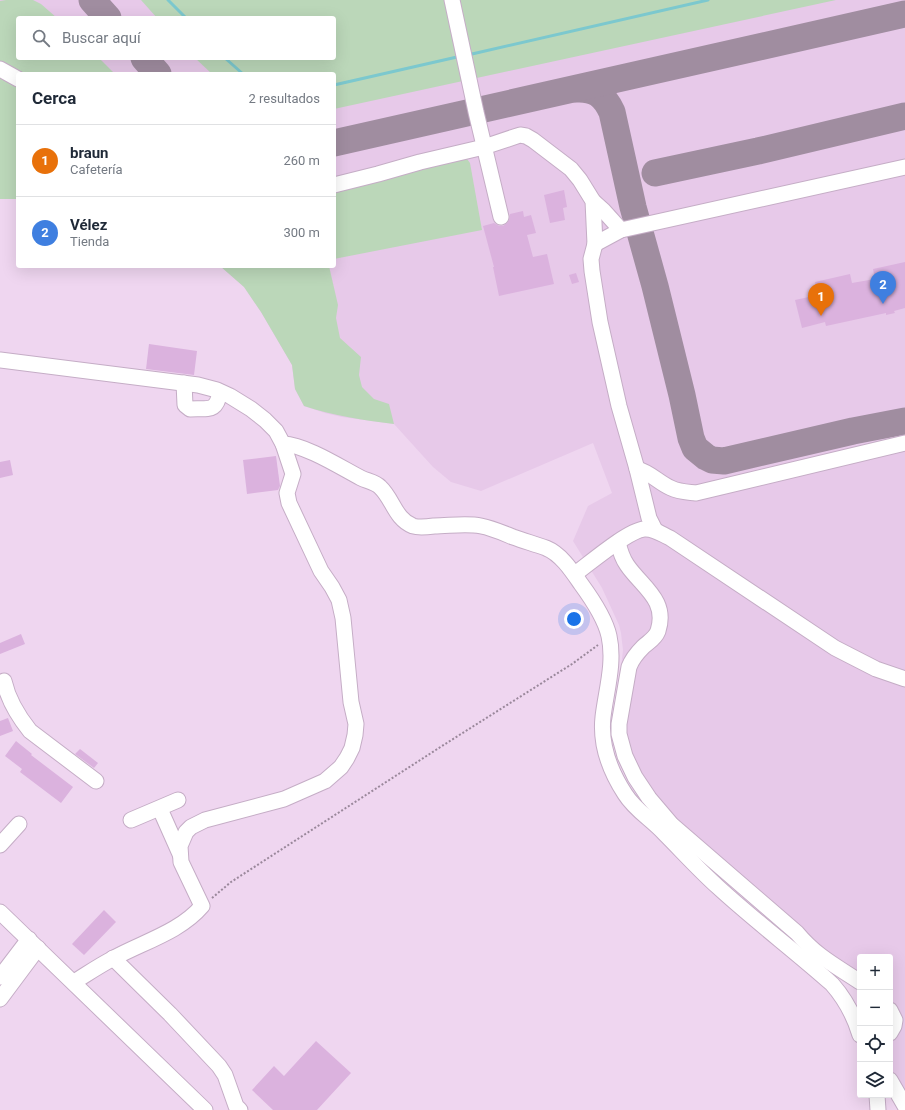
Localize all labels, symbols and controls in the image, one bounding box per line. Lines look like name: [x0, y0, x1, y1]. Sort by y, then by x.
search box: [16, 16, 336, 60]
icon: search: [30, 27, 52, 49]
text: Buscar aquí: [62, 29, 141, 47]
text: Cerca: [32, 88, 76, 108]
text: 2 resultados: [248, 91, 320, 106]
text: braun: [70, 144, 109, 162]
text: 1: [41, 153, 49, 168]
text: 260 m: [283, 153, 320, 168]
text: Cafetería: [70, 162, 123, 177]
text: Vélez: [70, 216, 107, 234]
text: 2: [41, 225, 49, 240]
text: 300 m: [283, 225, 320, 240]
text: Tienda: [70, 234, 109, 249]
pin: 2: [870, 271, 896, 304]
pin: 1: [808, 283, 834, 316]
your location: [564, 609, 584, 629]
map controls: [857, 954, 893, 1098]
button: +: [857, 954, 893, 990]
button: −: [857, 990, 893, 1026]
button: locate: [857, 1026, 893, 1062]
button: layers: [857, 1062, 893, 1098]

